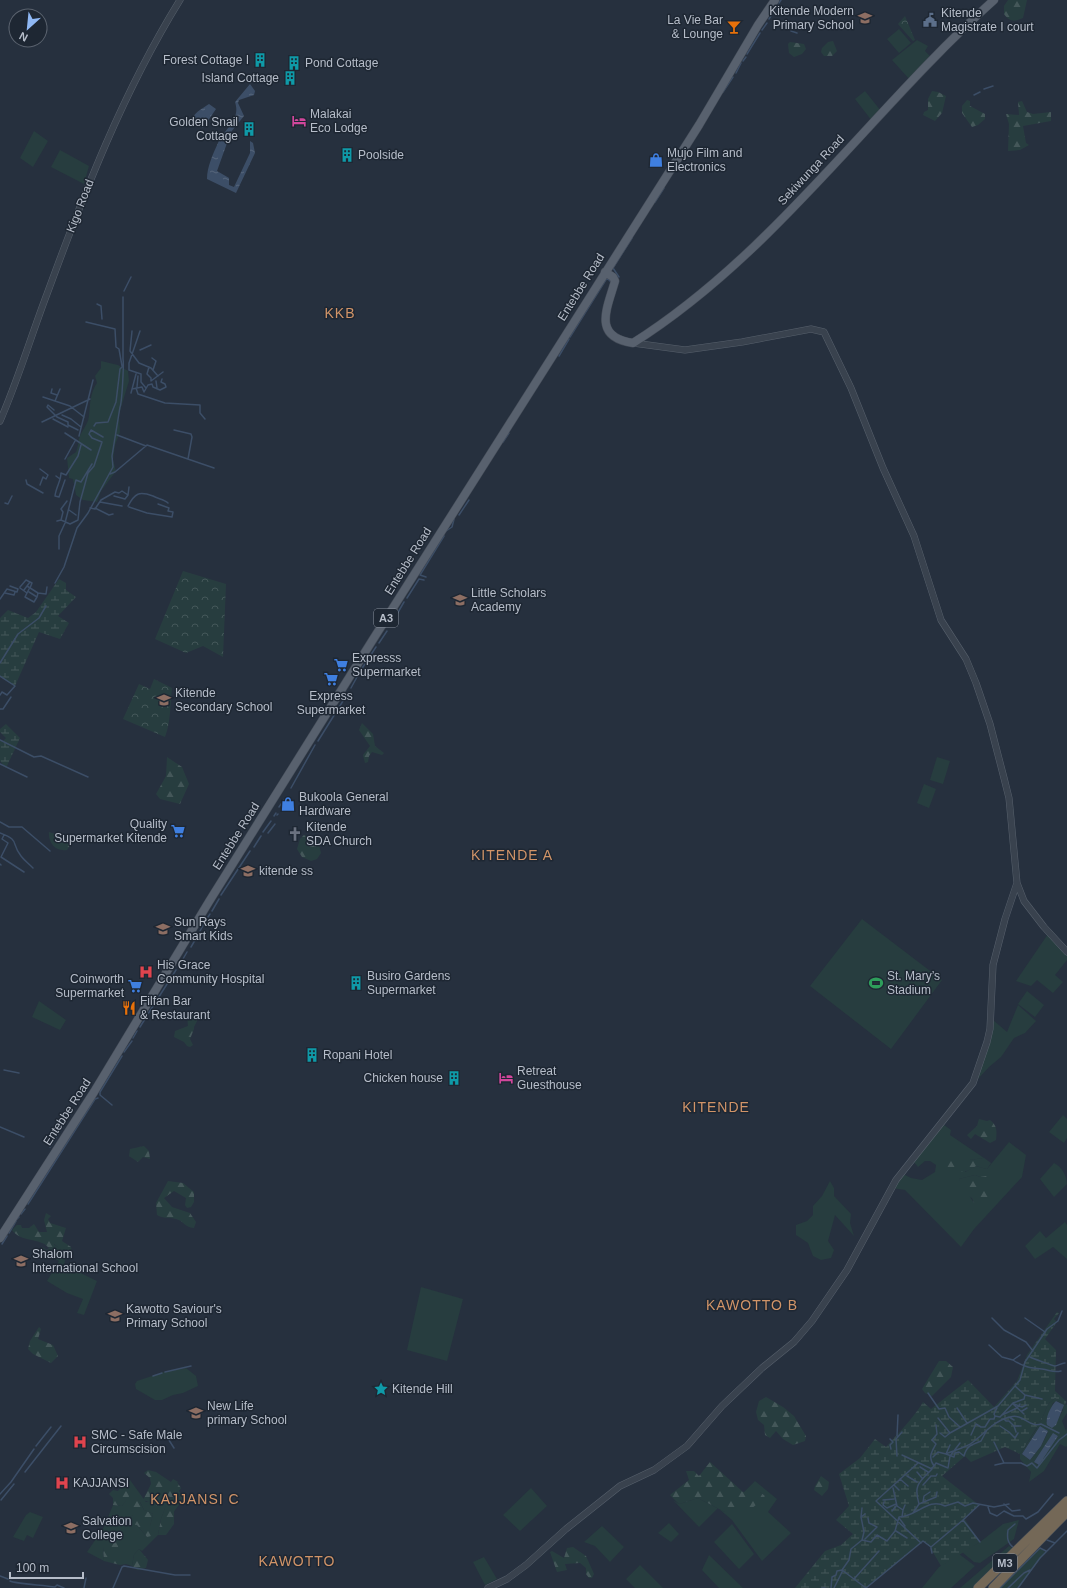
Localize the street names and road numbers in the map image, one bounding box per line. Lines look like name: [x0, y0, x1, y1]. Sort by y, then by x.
street label: Sekiwunga Road: [775, 132, 847, 208]
street label: Kigo Road: [63, 177, 97, 235]
street label: Entebbe Road: [555, 251, 607, 323]
street label: Entebbe Road: [382, 525, 434, 597]
road number: A3: [374, 609, 398, 627]
street label: Entebbe Road: [210, 800, 262, 872]
street label: Entebbe Road: [40, 1076, 94, 1148]
road number: M3: [993, 1554, 1017, 1572]

